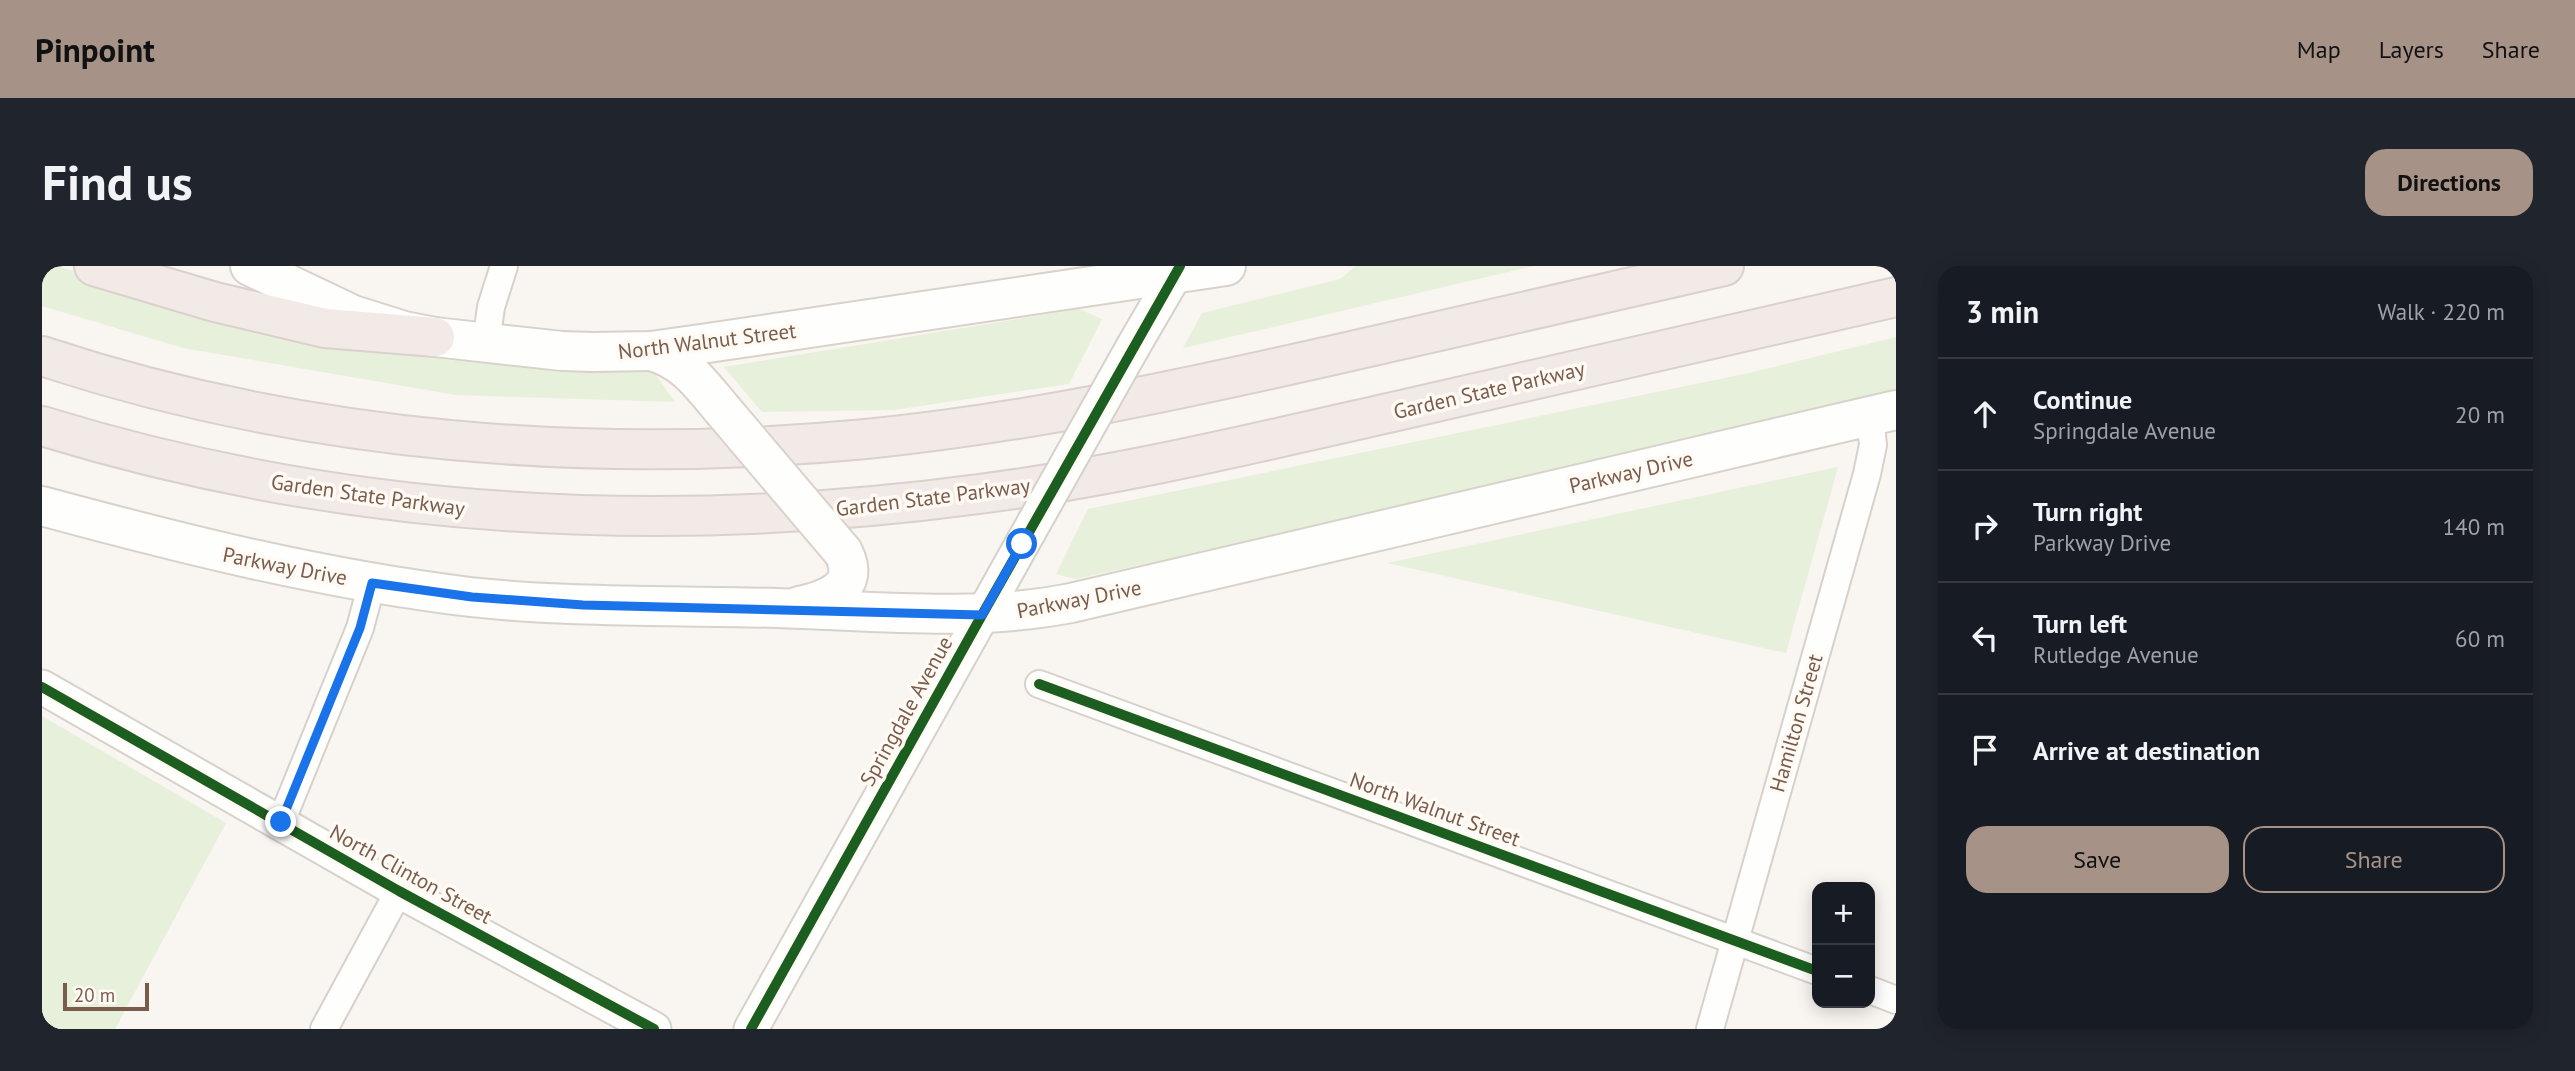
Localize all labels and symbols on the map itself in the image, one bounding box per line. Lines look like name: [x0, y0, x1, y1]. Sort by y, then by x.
street label: North Walnut Street: [616, 317, 798, 365]
street label: Garden State Parkway: [1391, 355, 1588, 425]
street label: Parkway Drive: [1566, 445, 1696, 499]
street label: Garden State Parkway: [269, 468, 467, 522]
street label: Garden State Parkway: [834, 472, 1032, 522]
route start: [1006, 528, 1037, 559]
street label: Parkway Drive: [220, 541, 350, 591]
street label: Parkway Drive: [1014, 574, 1144, 624]
street label: Springdale Avenue: [854, 631, 958, 791]
street label: Hamilton Street: [1763, 651, 1829, 795]
street label: North Walnut Street: [1346, 766, 1524, 852]
route end: [265, 806, 296, 837]
street label: North Clinton Street: [325, 818, 497, 930]
scale bar: [63, 980, 149, 1012]

